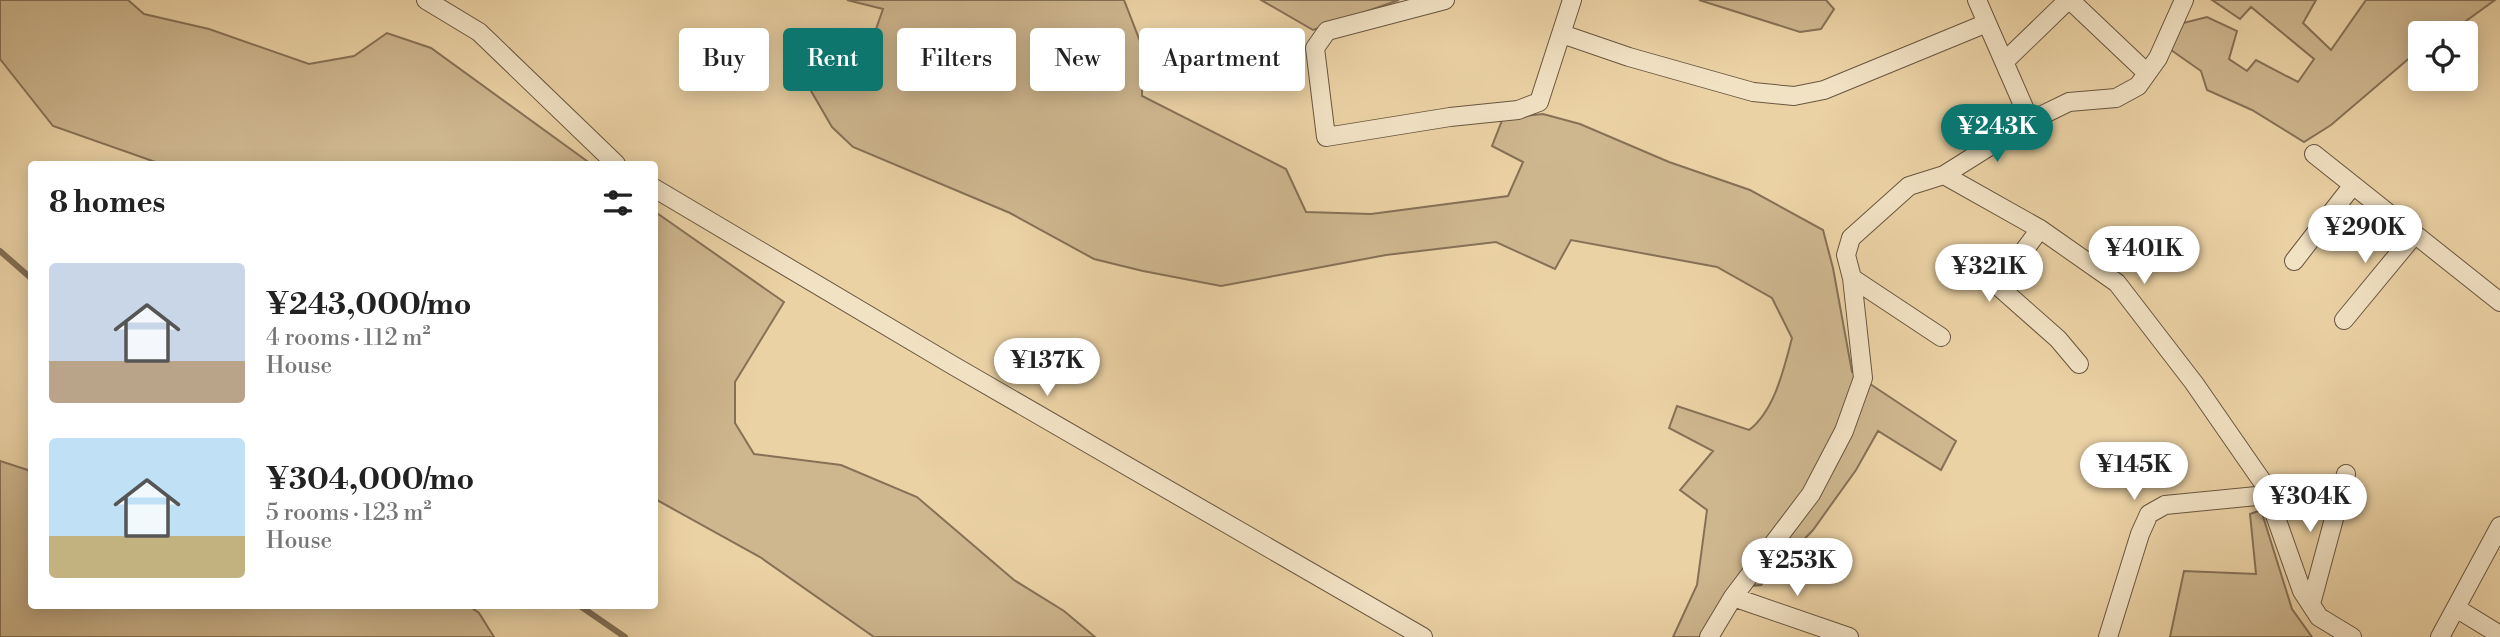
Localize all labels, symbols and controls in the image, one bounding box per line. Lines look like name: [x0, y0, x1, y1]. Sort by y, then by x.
map controls: [2408, 21, 2478, 91]
button: locate: [2408, 21, 2478, 91]
chip: Buy: [679, 28, 769, 91]
chip: Rent: [783, 28, 883, 91]
chip: Filters: [897, 28, 1016, 91]
chip: New: [1030, 28, 1125, 91]
chip: Apartment: [1139, 28, 1305, 91]
pin: ¥243K: [1948, 104, 2046, 164]
text: ¥243K: [1957, 113, 2037, 141]
text: 8 homes: [49, 184, 165, 222]
icon: filters: [599, 184, 637, 222]
pin: ¥290K: [2316, 205, 2414, 265]
text: ¥290K: [2324, 214, 2406, 242]
pin: ¥401K: [2095, 226, 2193, 286]
text: ¥401K: [2105, 235, 2183, 263]
pin: ¥321K: [1940, 244, 2038, 304]
text: ¥321K: [1951, 253, 2027, 281]
text: ¥243,000/mo: [266, 286, 471, 324]
icon: home: [105, 291, 189, 375]
text: 4 rooms · 112 m²: [266, 324, 431, 352]
pin: ¥137K: [998, 338, 1096, 398]
text: ¥137K: [1010, 347, 1084, 375]
text: House: [266, 352, 332, 380]
pin: ¥145K: [2085, 442, 2183, 502]
text: ¥145K: [2096, 451, 2172, 479]
text: ¥304,000/mo: [266, 461, 474, 499]
icon: home: [105, 466, 189, 550]
pin: ¥304K: [2261, 475, 2359, 534]
text: ¥304K: [2269, 483, 2351, 511]
text: 5 rooms · 123 m²: [266, 499, 432, 527]
text: House: [266, 527, 332, 555]
pin: ¥253K: [1748, 538, 1846, 598]
text: ¥253K: [1758, 547, 1836, 575]

